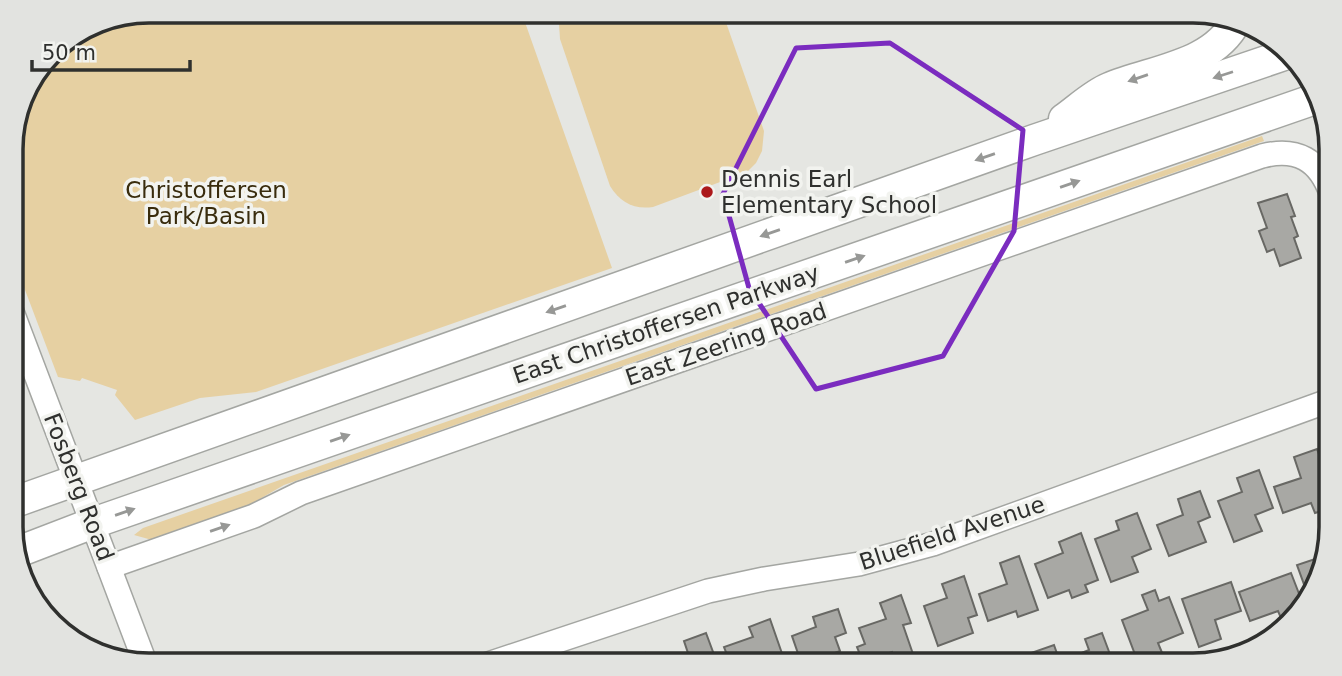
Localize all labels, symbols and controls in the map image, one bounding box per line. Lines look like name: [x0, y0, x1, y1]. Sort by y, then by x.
scale bar: [32, 28, 189, 72]
text: 50 m: [42, 41, 96, 65]
one-way arrow: [1212, 70, 1233, 81]
one-way arrow: [1128, 73, 1149, 84]
one-way arrow: [974, 152, 995, 163]
place label: Dennis Earl Elementary School: [721, 166, 937, 218]
park label: Christoffersen Park/Basin: [125, 177, 287, 229]
one-way arrow: [1060, 178, 1081, 189]
marker: Dennis Earl Elementary School: [699, 184, 715, 200]
one-way arrow: [759, 228, 780, 239]
one-way arrow: [845, 253, 866, 264]
street label: East Christoffersen Parkway: [509, 259, 823, 389]
street label: East Zeering Road: [622, 297, 830, 391]
one-way arrow: [545, 304, 566, 315]
street label: Fosberg Road: [39, 410, 119, 564]
one-way arrow: [329, 432, 350, 443]
street label: Bluefield Avenue: [856, 491, 1048, 575]
one-way arrow: [114, 506, 135, 517]
one-way arrow: [210, 522, 231, 533]

